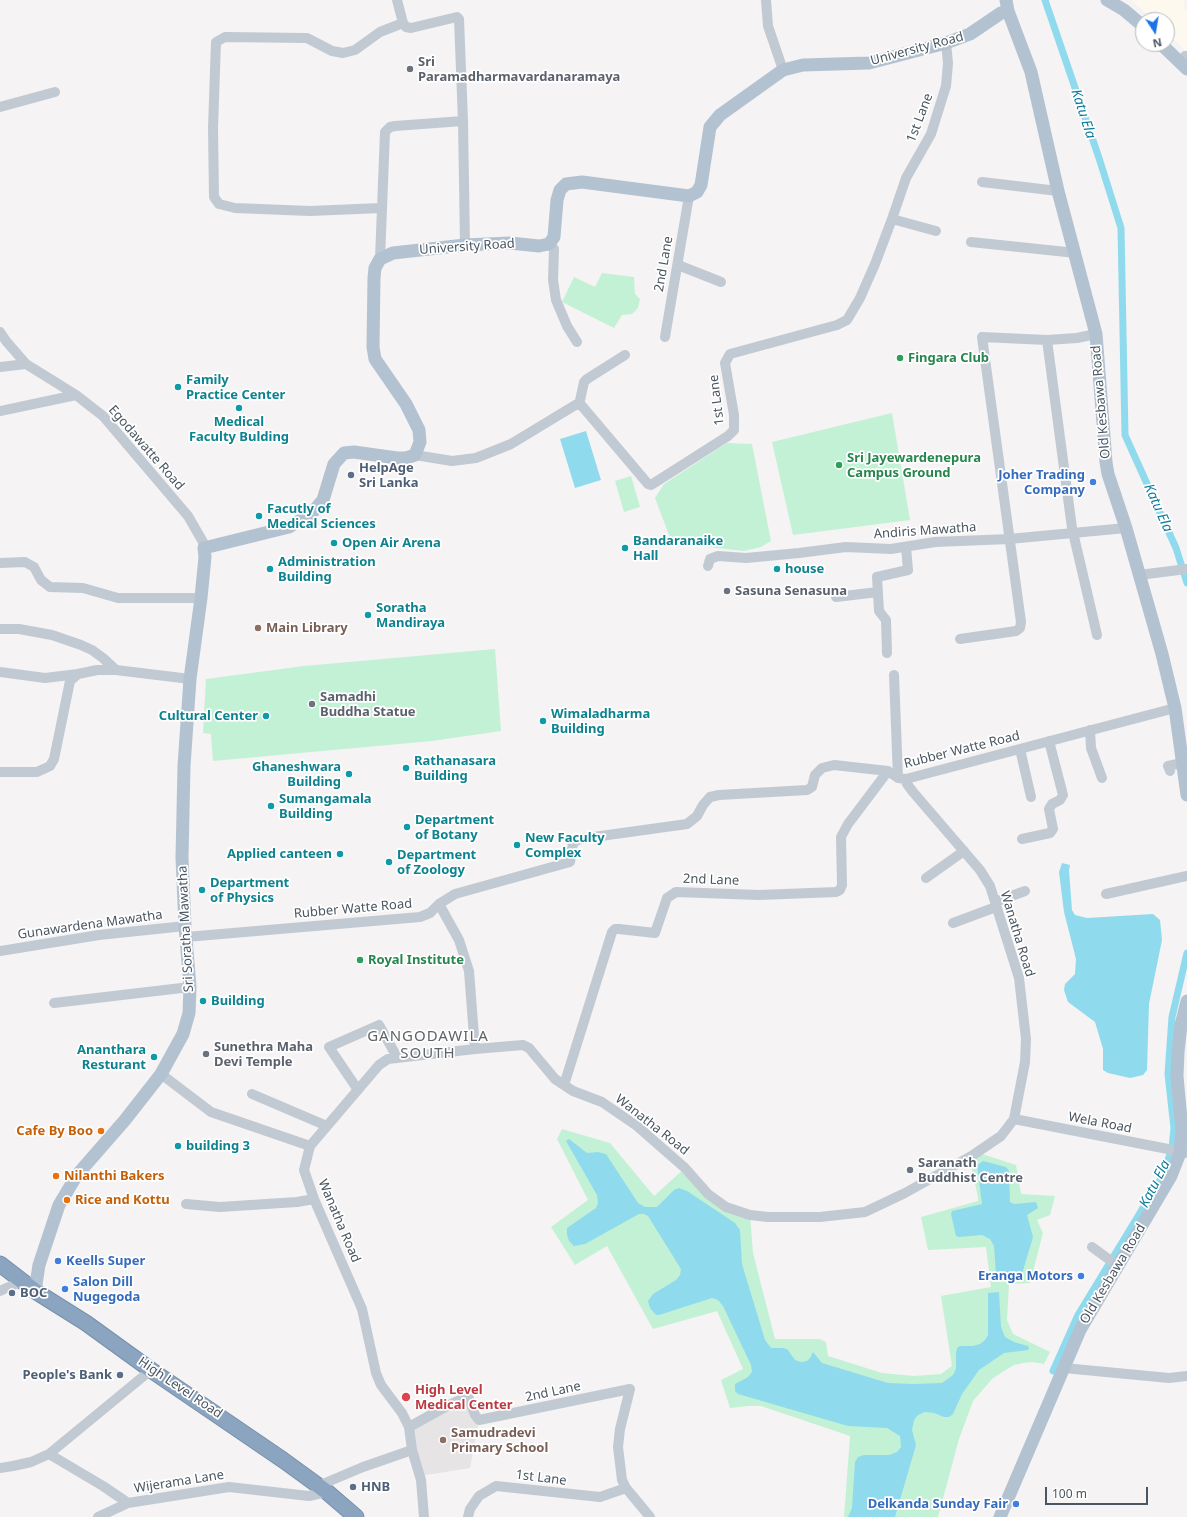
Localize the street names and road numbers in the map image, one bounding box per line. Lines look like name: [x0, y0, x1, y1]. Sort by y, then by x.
street label: University Road: [869, 29, 965, 69]
street label: 1st Lane: [904, 91, 936, 145]
street label: 2nd Lane: [651, 235, 677, 293]
street label: University Road: [419, 236, 515, 258]
street label: Old Kesbawa Road: [1088, 345, 1114, 459]
street label: 1st Lane: [706, 374, 728, 426]
street label: Egodawatte Road: [105, 402, 187, 494]
street label: Andiris Mawatha: [873, 520, 977, 542]
street label: Rubber Watte Road: [903, 728, 1021, 772]
street label: Sri Soratha Mawatha: [175, 865, 197, 993]
street label: 2nd Lane: [683, 871, 739, 889]
street label: Wanatha Road: [997, 889, 1037, 979]
street label: Rubber Watte Road: [293, 896, 413, 922]
street label: Gunawardena Mawatha: [17, 907, 163, 943]
street label: Wanatha Road: [612, 1091, 692, 1159]
street label: Wela Road: [1067, 1109, 1133, 1137]
street label: Wanatha Road: [314, 1177, 364, 1265]
street label: Old Kesbawa Road: [1077, 1221, 1149, 1327]
street label: High Level Road: [135, 1354, 225, 1422]
street label: 2nd Lane: [524, 1379, 582, 1405]
street label: Wijerama Lane: [133, 1467, 225, 1497]
street label: 1st Lane: [515, 1467, 567, 1489]

